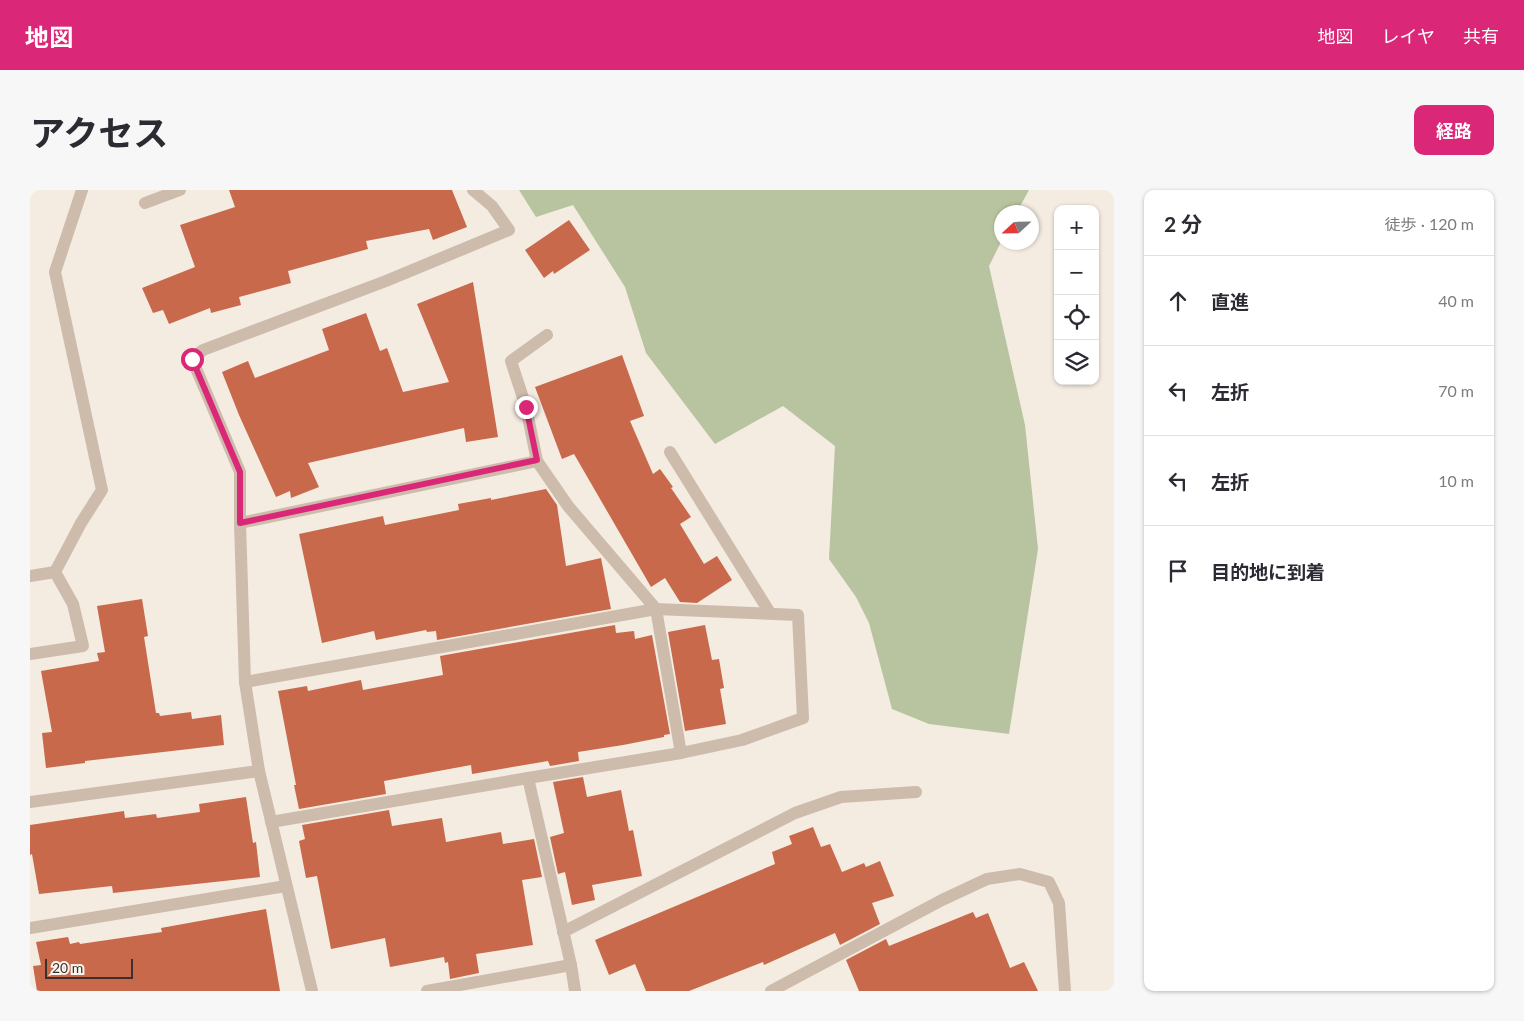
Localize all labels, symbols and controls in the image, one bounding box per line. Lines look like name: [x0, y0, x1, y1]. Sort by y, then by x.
text: 地図: [25, 22, 73, 51]
text: 地図: [1318, 25, 1354, 47]
text: レイヤ: [1382, 25, 1435, 47]
text: 共有: [1463, 25, 1499, 47]
button: 経路: [1414, 105, 1494, 155]
text: アクセス: [30, 111, 168, 153]
north arrow: [994, 205, 1039, 250]
map controls: [1054, 205, 1099, 385]
button: +: [1054, 205, 1099, 250]
text: 2 分: [1164, 211, 1202, 236]
text: 徒歩 · 120 m: [1385, 214, 1474, 233]
button: −: [1054, 250, 1099, 295]
icon: ahead: [1164, 287, 1192, 315]
text: 直進: [1211, 290, 1249, 313]
text: 40 m: [1438, 291, 1474, 310]
button: locate: [1054, 295, 1099, 340]
button: layers: [1054, 340, 1099, 385]
route start: [181, 348, 204, 371]
icon: left: [1164, 377, 1192, 405]
text: 左折: [1211, 380, 1249, 403]
text: 70 m: [1438, 381, 1474, 400]
route end: [515, 396, 538, 419]
icon: left: [1164, 467, 1192, 495]
text: 左折: [1211, 470, 1249, 493]
text: 10 m: [1438, 471, 1474, 490]
icon: arrive: [1164, 557, 1192, 585]
text: 目的地に到着: [1211, 560, 1325, 583]
scale bar: [45, 956, 132, 979]
text: 20 m: [52, 959, 83, 976]

